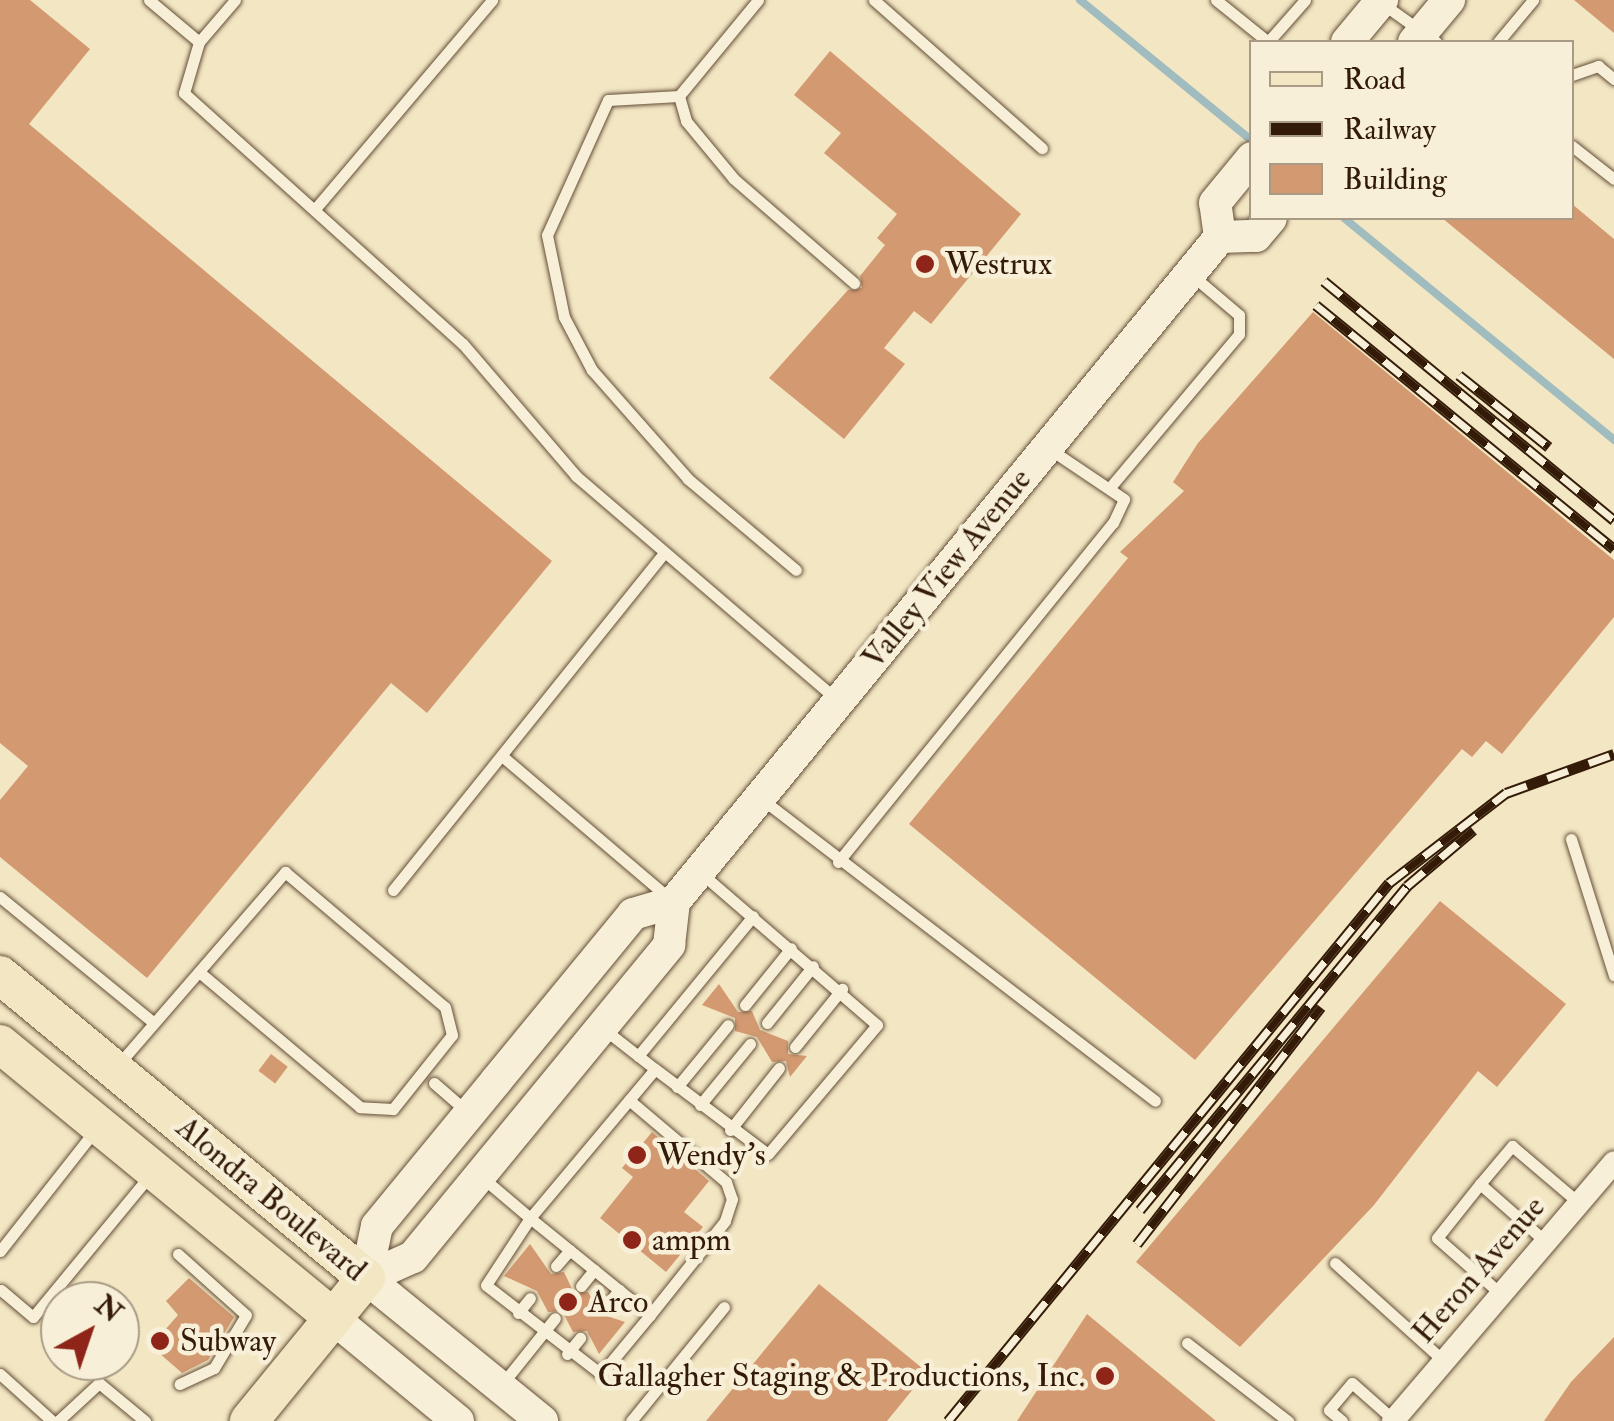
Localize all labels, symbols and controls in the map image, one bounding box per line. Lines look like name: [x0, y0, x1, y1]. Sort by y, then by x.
legend: [1249, 40, 1574, 220]
text: Road: [1343, 61, 1406, 98]
text: Railway: [1343, 111, 1436, 148]
text: Building: [1343, 161, 1447, 198]
place label: Westrux: [945, 245, 1052, 283]
marker: Westrux: [914, 253, 936, 275]
street label: Valley View Avenue: [854, 461, 1040, 677]
street label: Alondra Boulevard: [168, 1108, 374, 1290]
place label: Wendy's: [657, 1136, 766, 1174]
marker: Wendy's: [626, 1144, 648, 1166]
street label: Heron Avenue: [1405, 1189, 1553, 1351]
place label: ampm: [652, 1221, 731, 1259]
marker: ampm: [621, 1229, 643, 1251]
north arrow: [40, 1281, 140, 1381]
place label: Arco: [588, 1283, 648, 1321]
text: N: [87, 1288, 129, 1331]
marker: Arco: [557, 1291, 579, 1313]
place label: Subway: [180, 1322, 276, 1360]
marker: Subway: [149, 1330, 171, 1352]
place label: Gallagher Staging & Productions, Inc.: [598, 1357, 1085, 1395]
marker: Gallagher Staging & Productions, Inc.: [1094, 1365, 1116, 1387]

